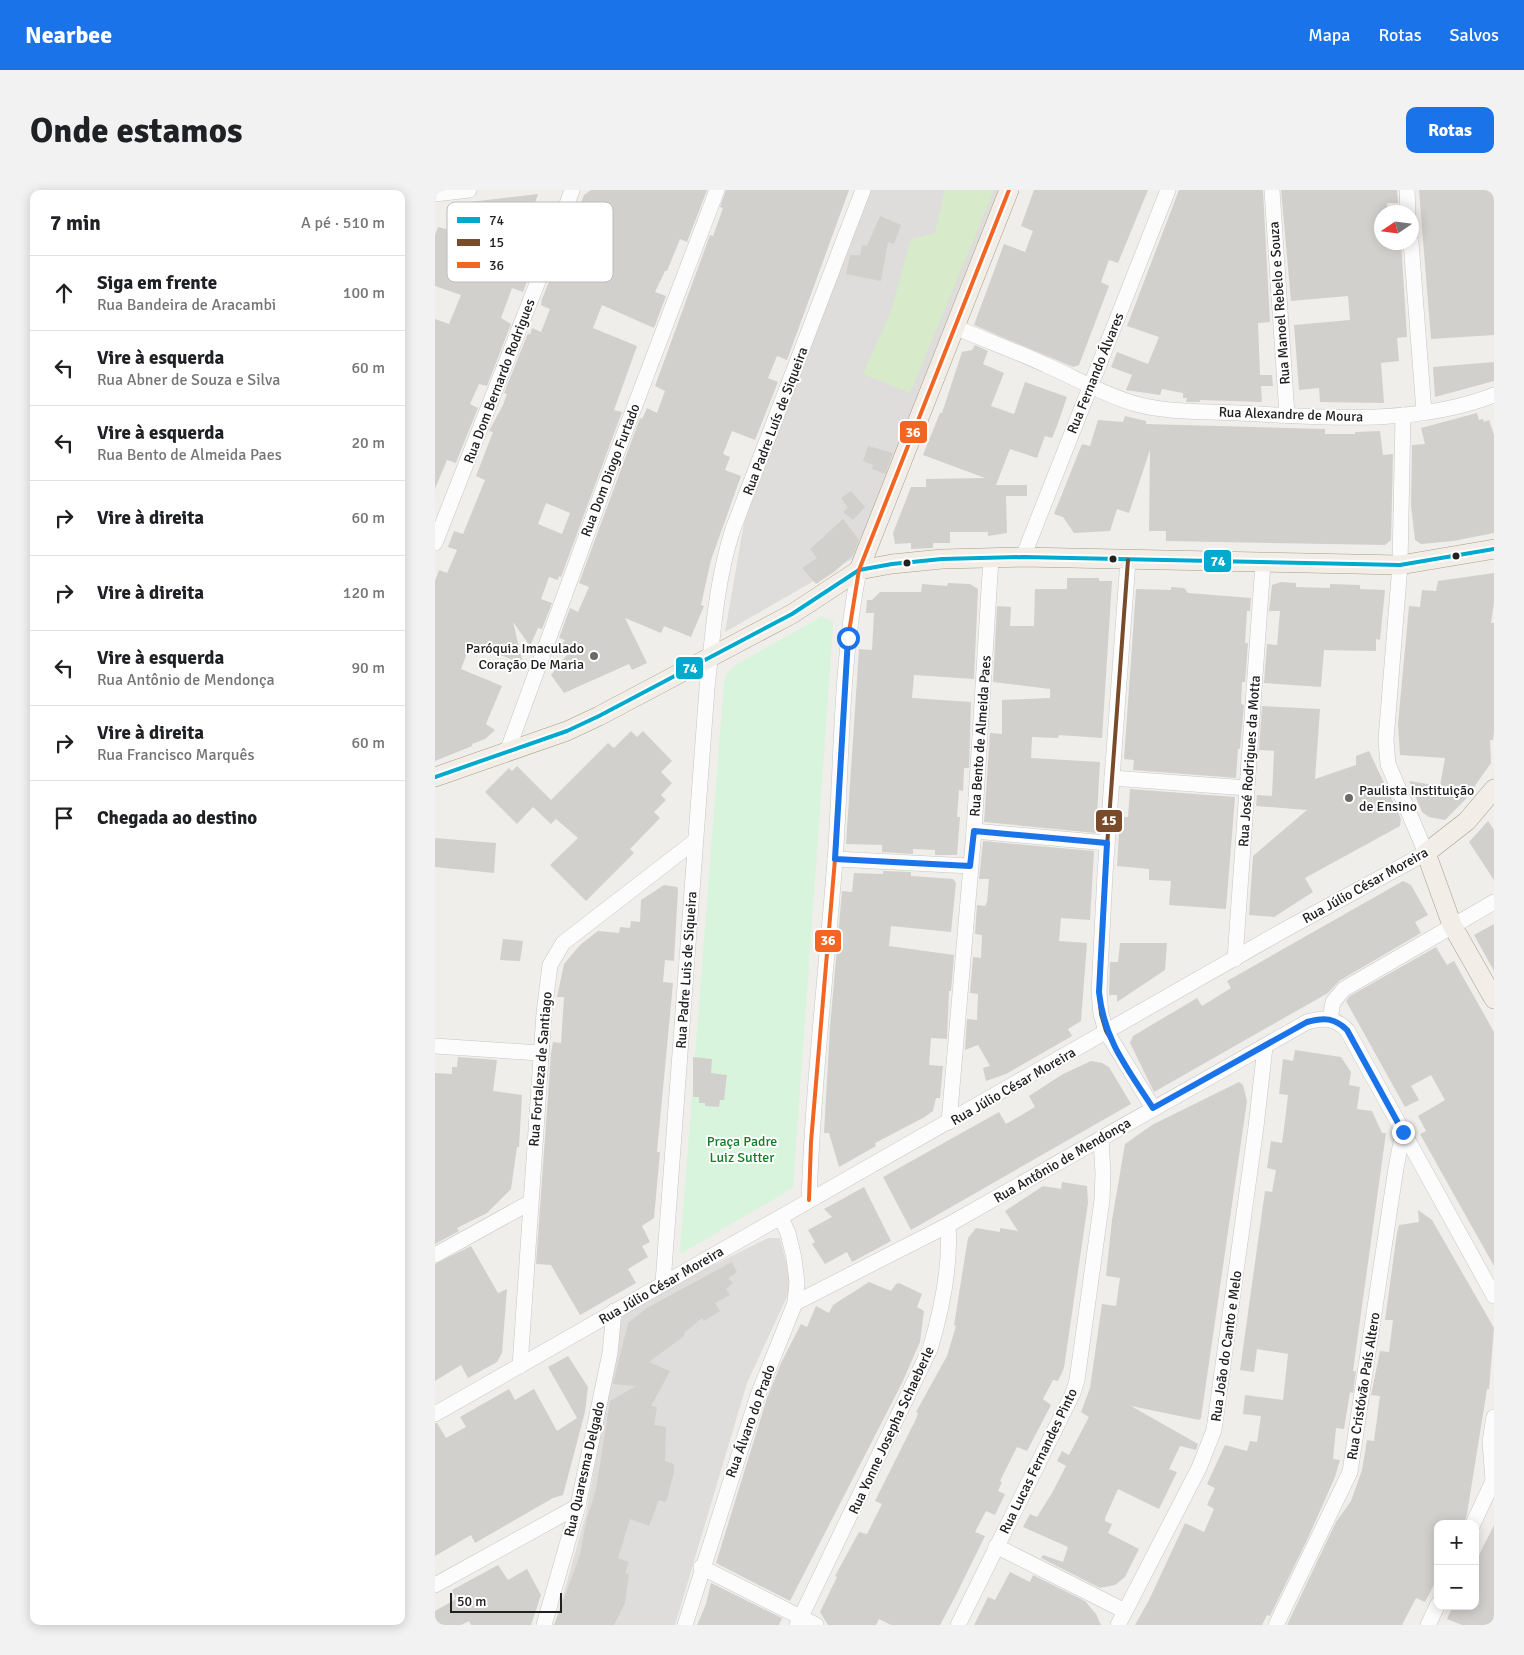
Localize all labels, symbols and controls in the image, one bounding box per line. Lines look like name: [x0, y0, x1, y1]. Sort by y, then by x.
text: Nearbee: [25, 20, 112, 50]
text: Mapa: [1308, 24, 1351, 46]
text: Rotas: [1379, 24, 1422, 46]
text: Salvos: [1450, 24, 1499, 46]
button: Rotas: [1406, 107, 1494, 153]
text: Onde estamos: [30, 109, 242, 152]
legend: [447, 202, 613, 282]
north arrow: [1374, 205, 1419, 250]
text: 7 min: [50, 210, 101, 236]
text: 74: [489, 212, 505, 229]
text: A pé · 510 m: [301, 213, 385, 233]
street label: Rua Manoel Rebelo e Souza: [1265, 221, 1294, 385]
text: 15: [489, 234, 504, 251]
text: 36: [489, 257, 504, 274]
text: Siga em frente: [97, 271, 217, 295]
icon: ahead: [50, 279, 78, 307]
text: 100 m: [343, 283, 385, 303]
text: Rua Bandeira de Aracambi: [97, 295, 276, 315]
street label: Rua Dom Bernardo Rodrigues: [460, 296, 539, 466]
street label: Rua Fernando Álvares: [1063, 310, 1128, 436]
street label: Rua Padre Luís de Siqueira: [739, 345, 812, 498]
text: Vire à esquerda: [97, 346, 224, 370]
icon: left: [50, 354, 78, 382]
text: 60 m: [351, 358, 385, 378]
text: Rua Abner de Souza e Silva: [97, 370, 280, 390]
street label: Rua Dom Diogo Furtado: [577, 401, 644, 539]
street label: Rua Alexandre de Moura: [1218, 403, 1364, 426]
line badge: 36: [899, 420, 928, 444]
text: Vire à esquerda: [97, 421, 224, 445]
text: 36: [905, 424, 921, 441]
icon: left: [50, 429, 78, 457]
text: 20 m: [351, 433, 385, 453]
text: Rua Bento de Almeida Paes: [97, 445, 282, 465]
icon: right: [50, 504, 78, 532]
text: Vire à direita: [97, 506, 204, 530]
text: 60 m: [351, 508, 385, 528]
line badge: 74: [1203, 549, 1232, 573]
unlabelled marker: [1451, 551, 1461, 561]
text: 74: [1210, 553, 1226, 570]
unlabelled marker: [1108, 554, 1118, 564]
unlabelled marker: [902, 558, 912, 568]
icon: right: [50, 579, 78, 607]
text: Vire à direita: [97, 581, 204, 605]
text: 120 m: [343, 583, 385, 603]
route start: [837, 627, 860, 650]
place label: Paróquia Imaculado Coração De Maria: [466, 640, 584, 673]
text: Vire à esquerda: [97, 646, 224, 670]
marker: Paróquia Imaculado Coração De Maria: [588, 650, 600, 662]
icon: left: [50, 654, 78, 682]
street label: Rua Bento de Almeida Paes: [966, 655, 995, 817]
line badge: 74: [675, 656, 704, 680]
text: 90 m: [351, 658, 385, 678]
text: 74: [682, 660, 698, 677]
text: Rua Antônio de Mendonça: [97, 670, 275, 690]
street label: Rua José Rodrigues da Motta: [1235, 675, 1264, 847]
text: Vire à direita: [97, 721, 204, 745]
icon: right: [50, 729, 78, 757]
text: 60 m: [351, 733, 385, 753]
text: Rua Francisco Marquês: [97, 745, 255, 765]
place label: Paulista Instituição de Ensino: [1359, 782, 1474, 815]
marker: Paulista Instituição de Ensino: [1343, 792, 1355, 804]
icon: arrive: [50, 804, 78, 832]
text: Chegada ao destino: [97, 806, 257, 830]
line badge: 15: [1095, 809, 1123, 833]
text: 15: [1101, 812, 1117, 829]
street label: Rua Júlio César Moreira: [1299, 844, 1431, 927]
street label: Rua Padre Luis de Siqueira: [673, 891, 700, 1049]
line badge: 36: [814, 929, 842, 953]
text: 36: [820, 932, 836, 949]
street label: Rua Fortaleza de Santiago: [525, 991, 556, 1147]
street label: Rua Júlio César Moreira: [948, 1044, 1079, 1129]
street label: Rua Antônio de Mendonça: [991, 1114, 1134, 1207]
route end: [1392, 1121, 1415, 1144]
park label: Praça Padre Luiz Sutter: [707, 1133, 777, 1166]
street label: Rua Júlio César Moreira: [596, 1243, 727, 1328]
street label: Rua João do Canto e Melo: [1207, 1269, 1246, 1423]
street label: Rua Cristóvão País Altero: [1343, 1311, 1384, 1461]
street label: Rua Yonne Josepha Schaeberle: [845, 1344, 938, 1517]
street label: Rua Álvaro do Prado: [722, 1362, 779, 1480]
street label: Rua Lucas Fernandes Pinto: [996, 1386, 1081, 1537]
street label: Rua Quaresma Delgado: [561, 1400, 608, 1538]
map controls: [1434, 1520, 1479, 1610]
button: +: [1434, 1520, 1479, 1565]
button: −: [1434, 1565, 1479, 1610]
scale bar: [450, 1590, 563, 1613]
text: 50 m: [457, 1593, 486, 1610]

